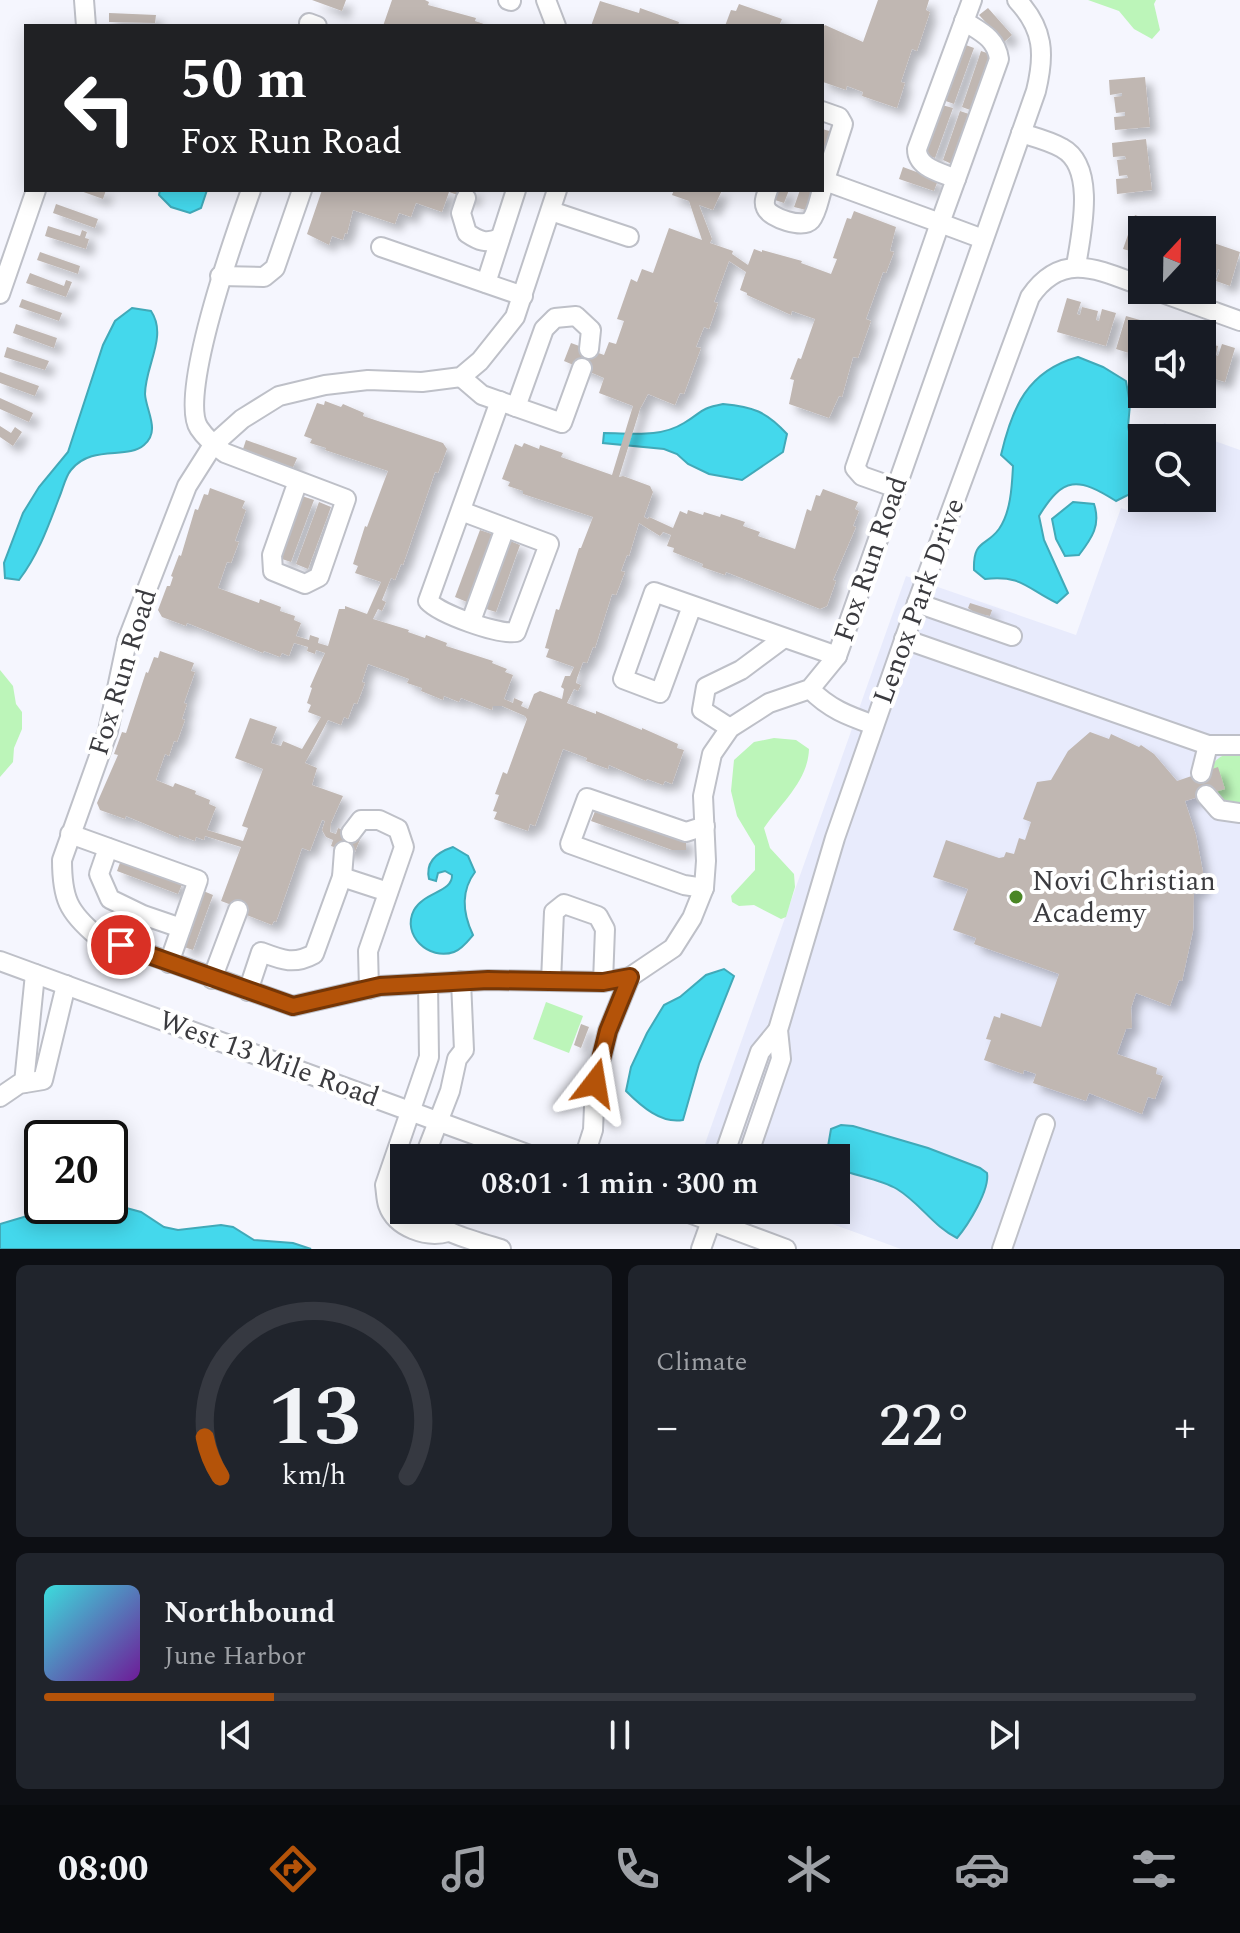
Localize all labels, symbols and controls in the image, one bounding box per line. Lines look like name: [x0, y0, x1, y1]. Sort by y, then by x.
text: 50 m: [180, 38, 307, 123]
icon: left: [48, 56, 152, 160]
text: Fox Run Road: [180, 115, 402, 170]
north arrow: [1128, 216, 1216, 304]
map controls: [1128, 216, 1216, 512]
button: sound: [1128, 320, 1216, 408]
button: search: [1128, 424, 1216, 512]
street label: Fox Run Road: [823, 470, 919, 648]
street label: Lenox Park Drive: [862, 492, 976, 710]
street label: Fox Run Road: [77, 583, 169, 761]
place label: Novi Christian Academy: [1032, 860, 1216, 935]
marker: Novi Christian Academy: [1007, 888, 1025, 906]
pin: [87, 911, 155, 979]
icon: arrive: [99, 923, 143, 967]
street label: West 13 Mile Road: [153, 999, 385, 1119]
position arrow: [553, 1041, 637, 1125]
speed limit sign: 20: [24, 1120, 128, 1224]
text: 08:01 · 1 min · 300 m: [481, 1161, 759, 1207]
text: Climate: [656, 1342, 747, 1382]
text: 13: [267, 1355, 361, 1482]
text: 22°: [879, 1381, 973, 1473]
text: −: [656, 1394, 678, 1461]
text: +: [1174, 1394, 1196, 1461]
text: km/h: [282, 1454, 346, 1497]
text: Northbound: [164, 1590, 335, 1636]
text: June Harbor: [164, 1636, 306, 1676]
icon: previous: [214, 1713, 258, 1757]
icon: pause: [598, 1713, 642, 1757]
icon: next: [982, 1713, 1026, 1757]
icon: directions: [265, 1841, 321, 1897]
icon: music: [437, 1841, 493, 1897]
icon: phone: [609, 1841, 665, 1897]
icon: climate: [781, 1841, 837, 1897]
icon: car: [954, 1841, 1010, 1897]
icon: filters: [1126, 1841, 1182, 1897]
text: 08:00: [58, 1842, 149, 1897]

